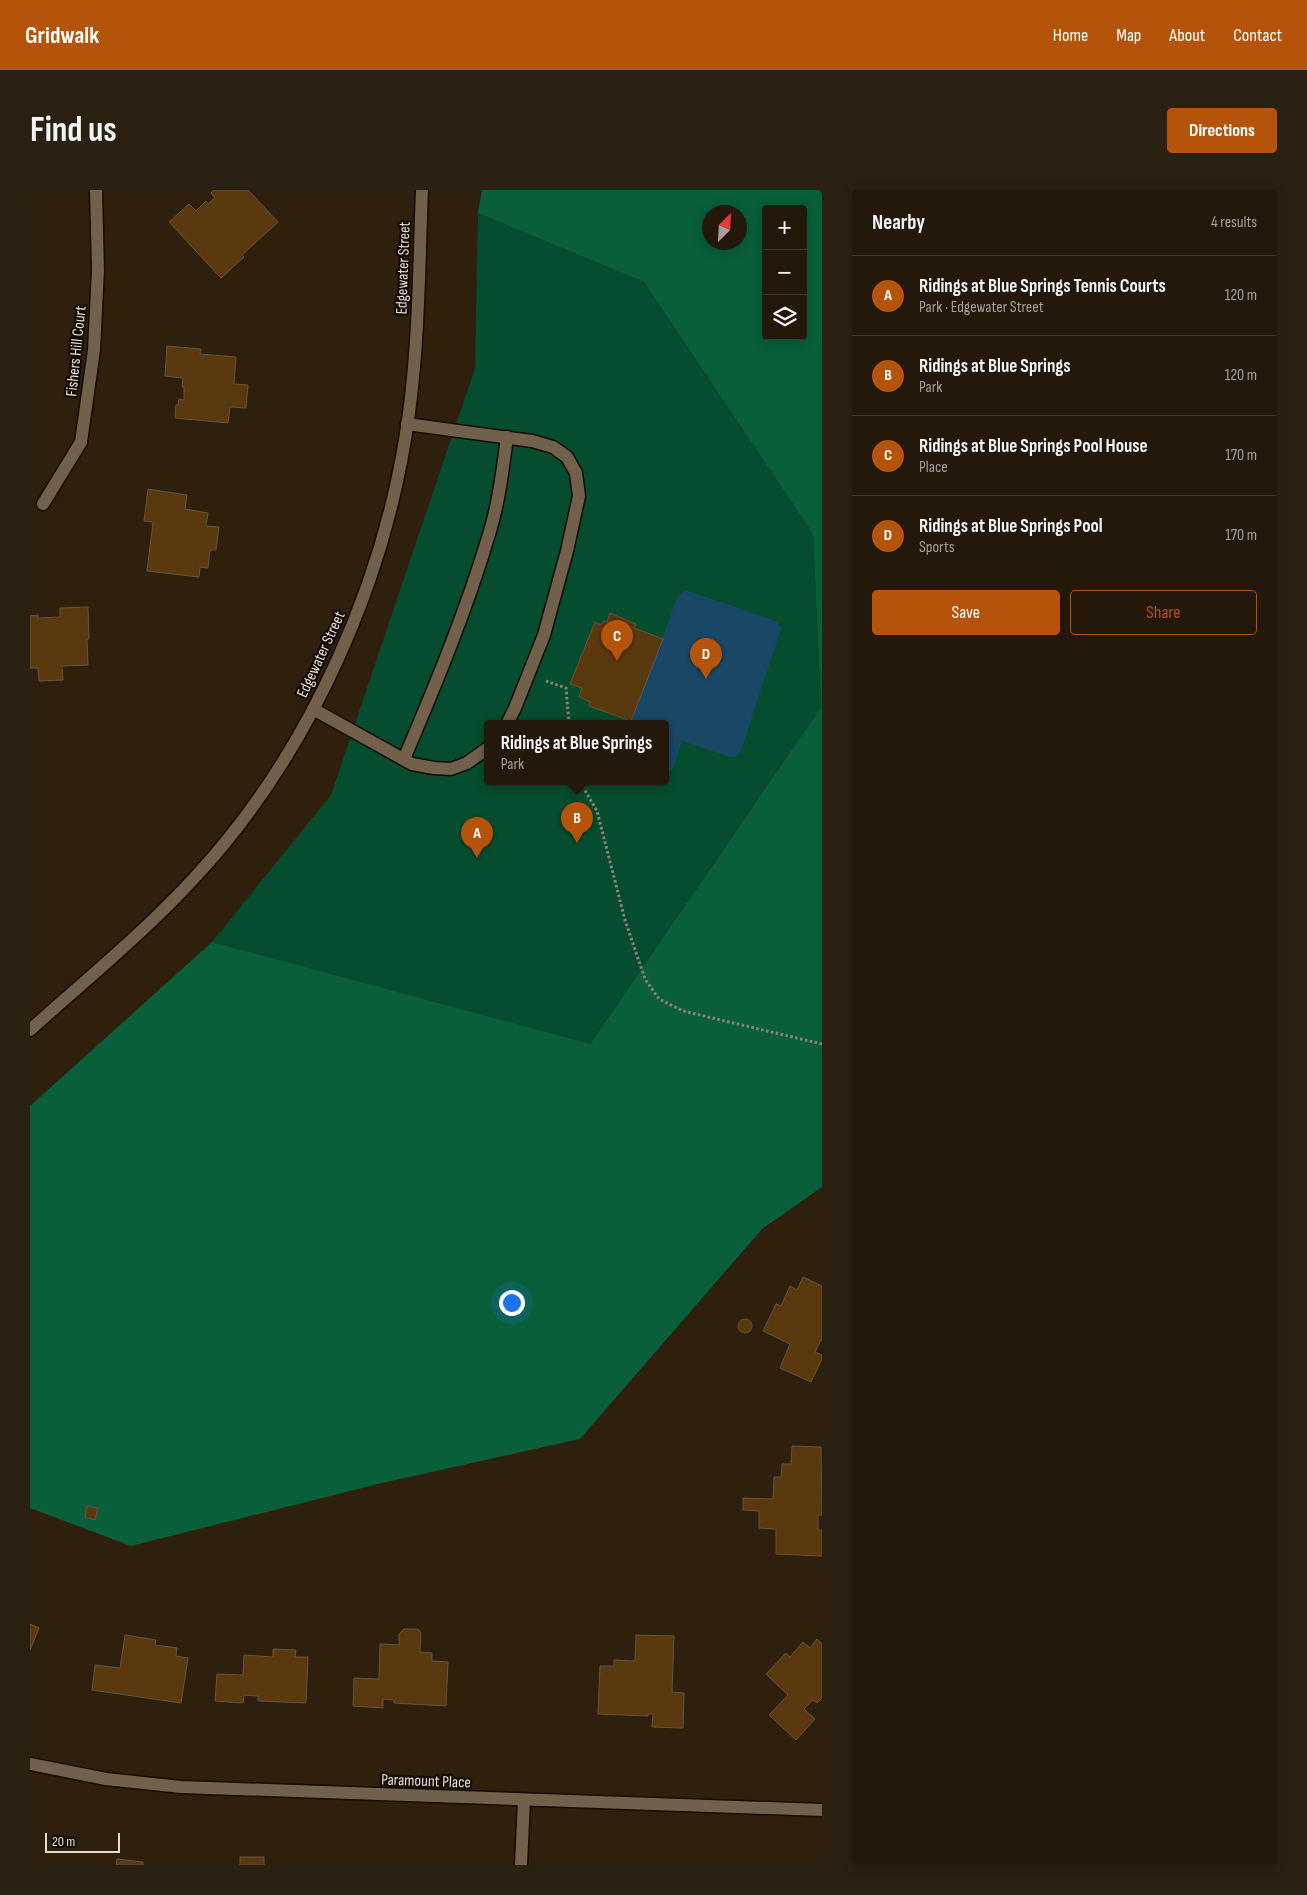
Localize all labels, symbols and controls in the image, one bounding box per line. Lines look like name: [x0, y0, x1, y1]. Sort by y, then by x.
text: Gridwalk: [25, 21, 99, 50]
text: Home: [1053, 25, 1088, 46]
text: Map: [1116, 25, 1141, 46]
text: About: [1169, 25, 1205, 46]
text: Contact: [1233, 25, 1282, 46]
button: Directions: [1167, 108, 1277, 153]
text: Find us: [30, 109, 117, 152]
north arrow: [702, 205, 747, 250]
map controls: [762, 205, 807, 340]
button: +: [762, 205, 807, 250]
text: Nearby: [872, 210, 925, 235]
text: 4 results: [1211, 213, 1257, 232]
street label: Edgewater Street: [392, 221, 415, 315]
button: −: [762, 250, 807, 295]
text: Ridings at Blue Springs Tennis Courts: [919, 275, 1166, 298]
text: A: [884, 286, 892, 305]
text: 120 m: [1225, 286, 1257, 305]
button: layers: [762, 295, 807, 340]
text: Park · Edgewater Street: [919, 298, 1044, 317]
street label: Fishers Hill Court: [62, 305, 91, 397]
text: Ridings at Blue Springs: [919, 355, 1071, 378]
text: B: [884, 366, 892, 385]
text: 120 m: [1225, 366, 1257, 385]
text: Park: [919, 378, 942, 397]
text: Ridings at Blue Springs Pool House: [919, 435, 1148, 458]
text: C: [884, 446, 892, 465]
text: 170 m: [1225, 446, 1257, 465]
text: Place: [919, 458, 948, 477]
text: Ridings at Blue Springs Pool: [919, 515, 1103, 538]
text: D: [884, 526, 892, 545]
text: 170 m: [1225, 526, 1257, 545]
text: Sports: [919, 538, 954, 557]
button: Save: [872, 590, 1060, 635]
button: Share: [1070, 590, 1257, 635]
street label: Edgewater Street: [293, 608, 350, 701]
pin: C: [601, 620, 633, 661]
pin: D: [690, 638, 722, 679]
popup: [484, 720, 669, 785]
text: Ridings at Blue Springs: [501, 732, 652, 755]
text: Park: [501, 755, 524, 774]
pin: B: [561, 802, 593, 843]
pin: A: [461, 817, 493, 858]
your location: [499, 1290, 525, 1316]
street label: Paramount Place: [381, 1770, 471, 1793]
scale bar: [45, 1830, 120, 1853]
text: 20 m: [52, 1833, 75, 1850]

